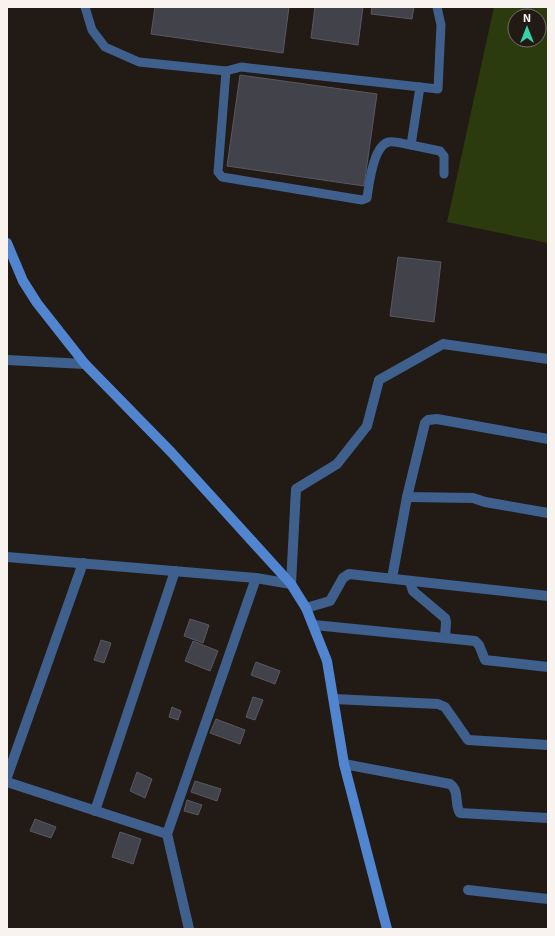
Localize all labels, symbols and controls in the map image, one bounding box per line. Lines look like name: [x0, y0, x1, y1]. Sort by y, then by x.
north arrow: [507, 8, 547, 48]
text: N: [523, 11, 531, 24]

